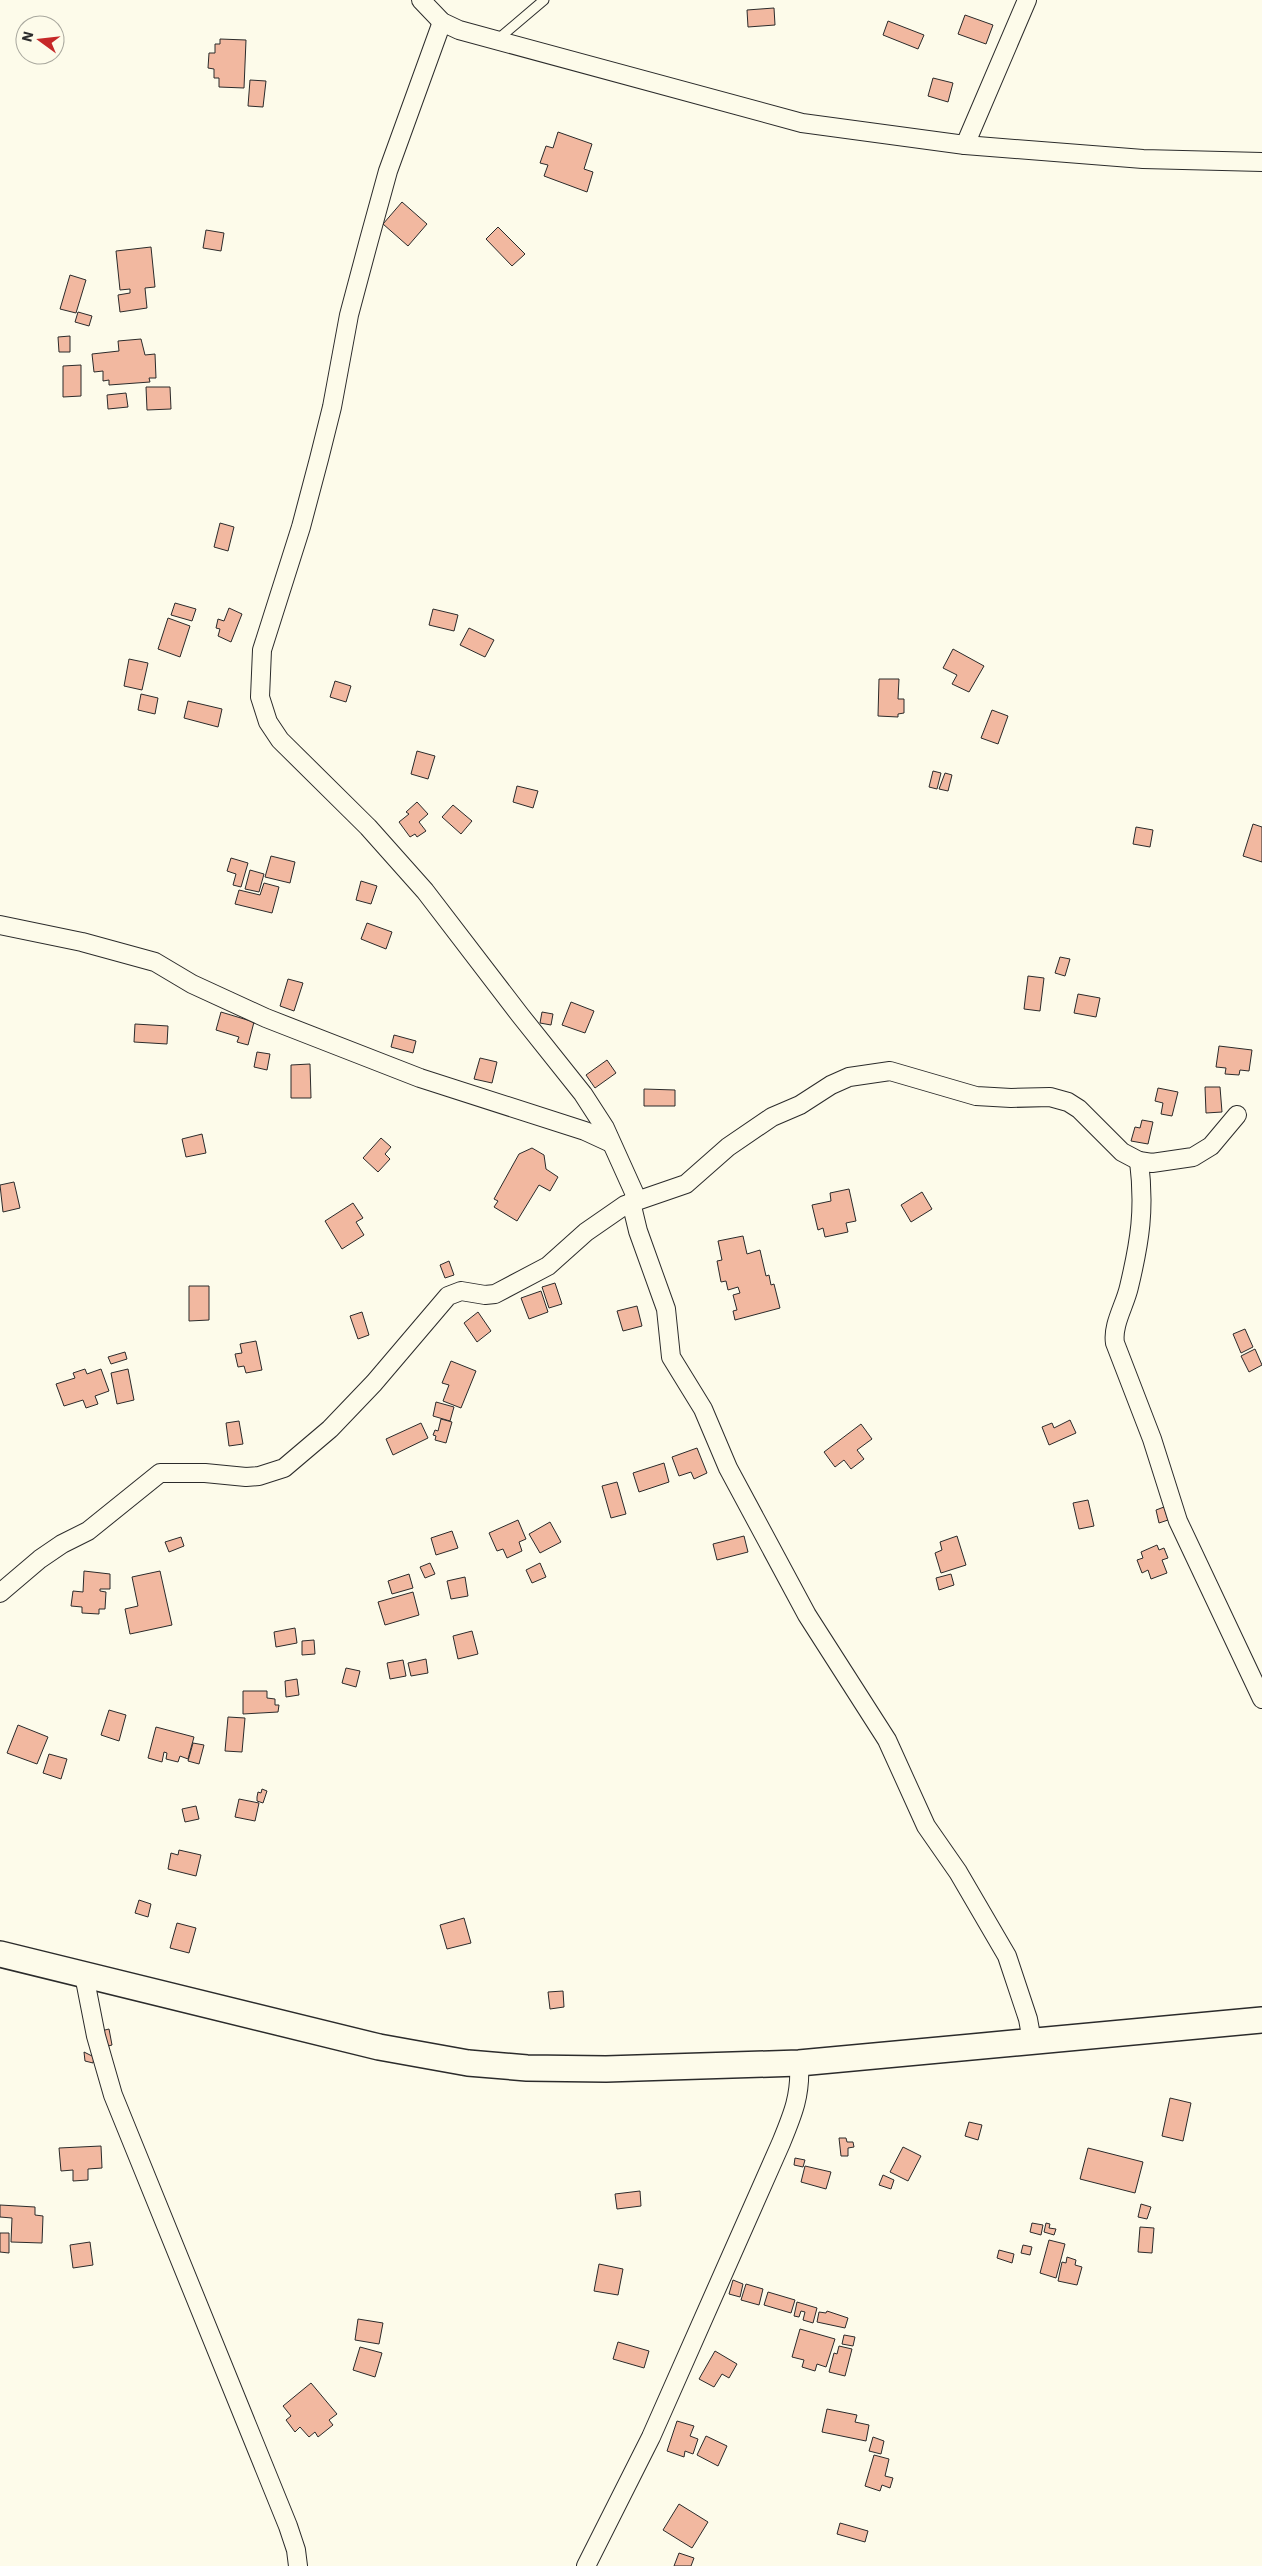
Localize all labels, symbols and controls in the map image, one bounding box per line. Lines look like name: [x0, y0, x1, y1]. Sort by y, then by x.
north arrow: [15, 15, 65, 65]
text: N: [17, 29, 37, 44]

